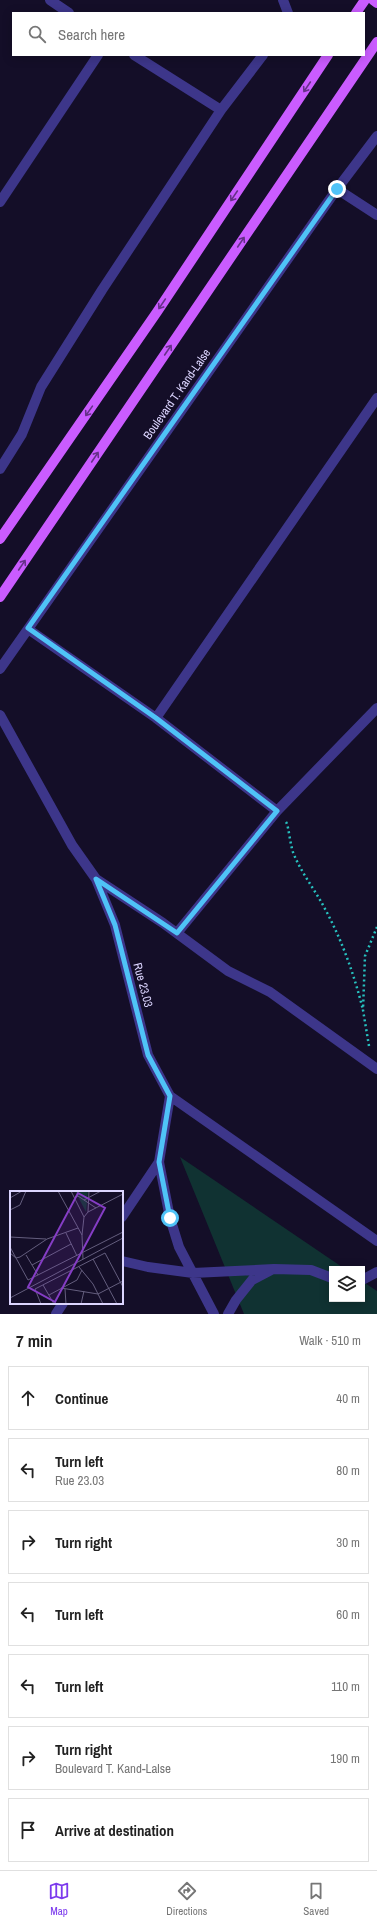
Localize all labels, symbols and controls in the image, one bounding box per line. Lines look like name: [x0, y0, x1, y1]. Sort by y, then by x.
search box: [12, 12, 365, 56]
icon: search: [26, 23, 48, 45]
text: Search here: [58, 24, 125, 45]
one-way arrow: [302, 82, 311, 93]
route end: [328, 180, 346, 198]
one-way arrow: [230, 190, 239, 201]
one-way arrow: [237, 237, 245, 248]
one-way arrow: [158, 298, 166, 309]
one-way arrow: [164, 345, 172, 356]
street label: Boulevard T. Kand-Lalse: [140, 346, 214, 442]
one-way arrow: [85, 405, 93, 416]
one-way arrow: [91, 452, 99, 463]
one-way arrow: [18, 560, 26, 571]
street label: Rue 23.03: [129, 961, 157, 1009]
inset map: [10, 1191, 123, 1304]
route start: [161, 1209, 179, 1227]
map controls: [329, 1266, 365, 1302]
button: layers: [329, 1266, 365, 1302]
text: 7 min: [16, 1329, 52, 1352]
text: Walk · 510 m: [299, 1332, 361, 1349]
icon: ahead: [17, 1387, 39, 1409]
text: Continue: [55, 1388, 108, 1409]
text: 40 m: [336, 1390, 360, 1407]
text: Turn left: [55, 1451, 103, 1472]
icon: left: [17, 1459, 39, 1481]
text: 80 m: [336, 1462, 360, 1479]
text: Rue 23.03: [55, 1472, 104, 1489]
icon: right: [17, 1531, 39, 1553]
text: Turn right: [55, 1532, 112, 1553]
text: 30 m: [336, 1534, 360, 1551]
icon: left: [17, 1603, 39, 1625]
text: Turn left: [55, 1604, 103, 1625]
text: 60 m: [336, 1606, 360, 1623]
icon: left: [17, 1675, 39, 1697]
text: Turn left: [55, 1676, 103, 1697]
text: 110 m: [331, 1678, 360, 1695]
text: Turn right: [55, 1739, 112, 1760]
icon: right: [17, 1747, 39, 1769]
text: 190 m: [330, 1750, 360, 1767]
text: Boulevard T. Kand-Lalse: [55, 1760, 171, 1777]
icon: arrive: [17, 1819, 39, 1841]
text: Arrive at destination: [55, 1820, 174, 1841]
tab: Map: [48, 1880, 70, 1918]
tab: Directions: [166, 1880, 207, 1918]
tab: Saved: [303, 1880, 329, 1918]

